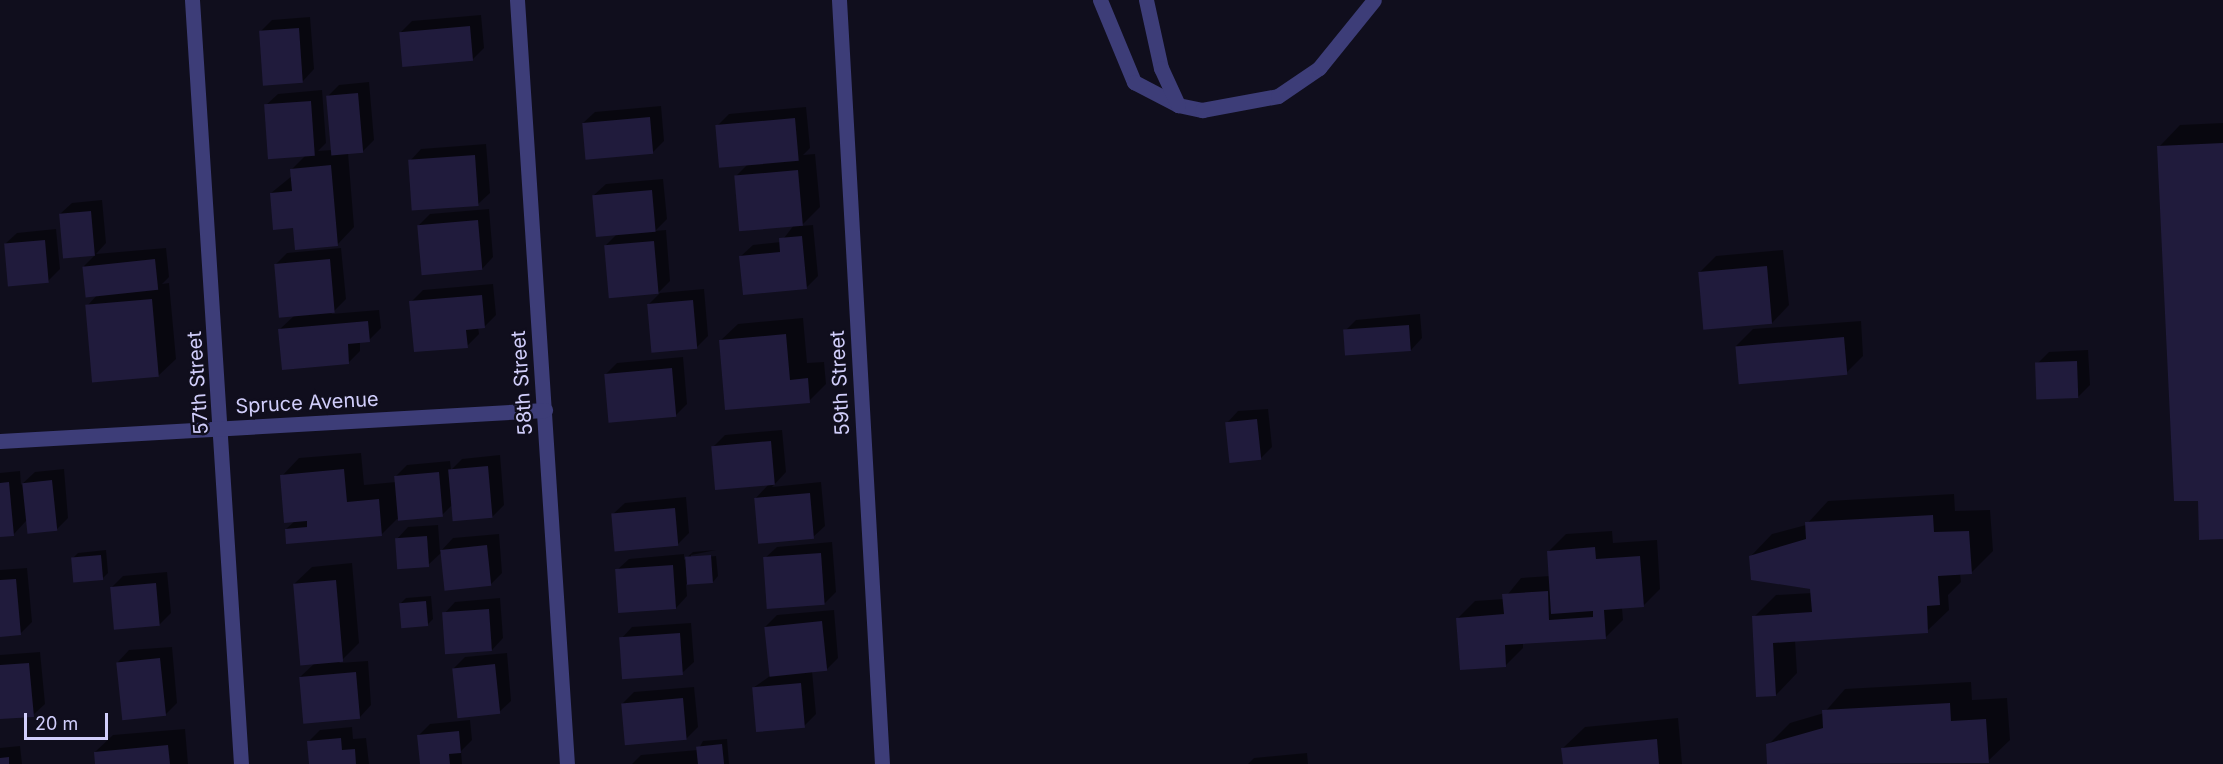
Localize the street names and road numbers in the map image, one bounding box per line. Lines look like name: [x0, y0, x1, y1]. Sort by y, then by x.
street label: 57th Street: [182, 330, 214, 436]
street label: 58th Street: [506, 330, 538, 436]
street label: 59th Street: [825, 330, 855, 436]
street label: Spruce Avenue: [235, 387, 379, 419]

